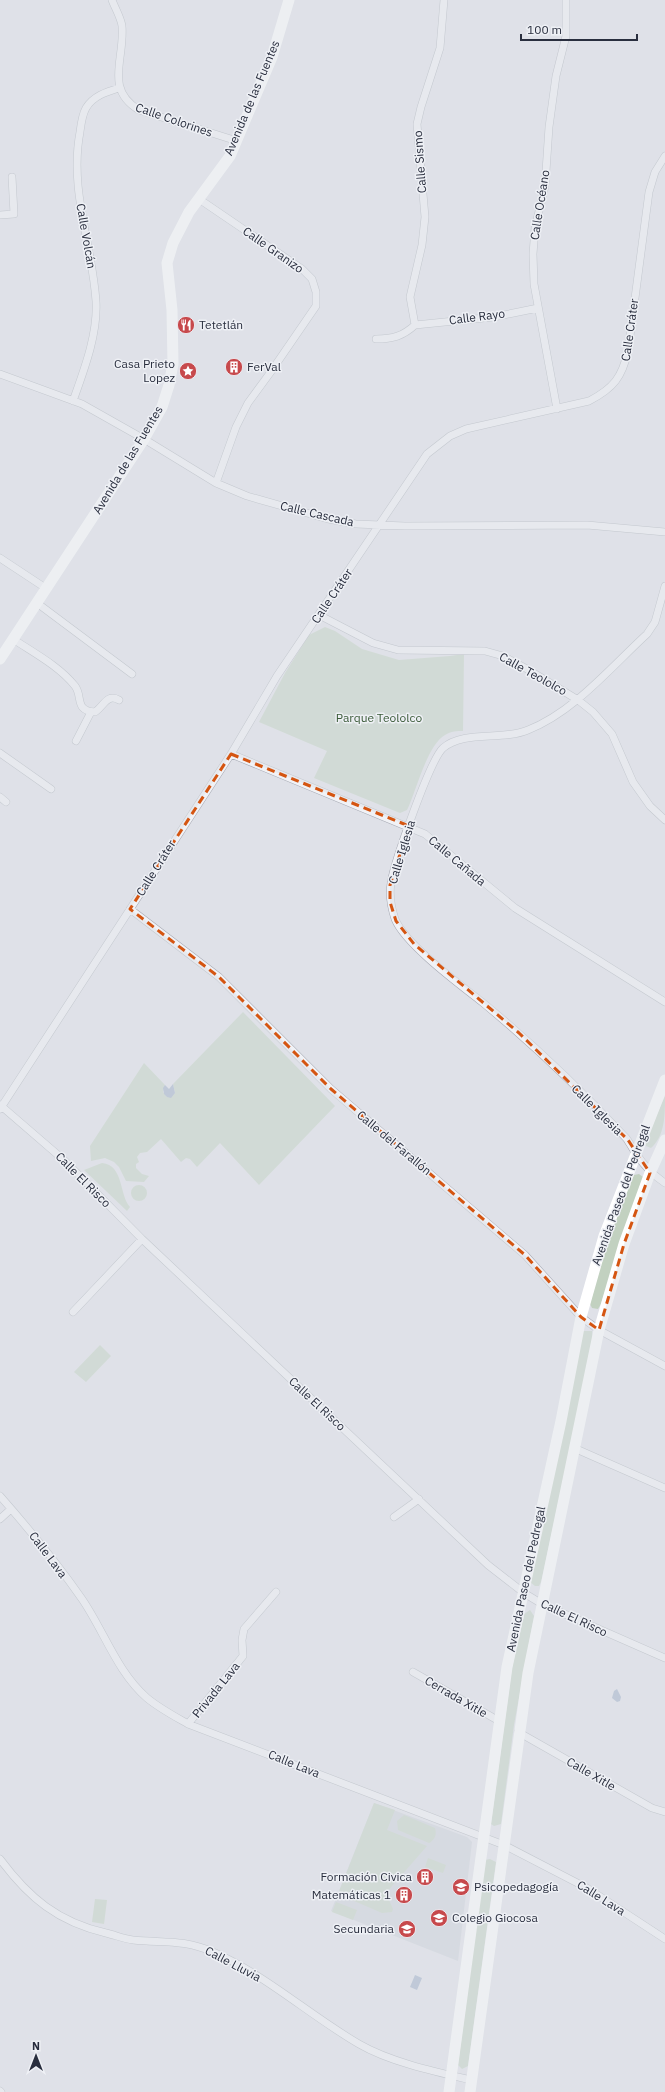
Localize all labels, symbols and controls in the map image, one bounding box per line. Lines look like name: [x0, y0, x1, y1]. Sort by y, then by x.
scale bar: [521, 16, 637, 42]
text: 100 m: [527, 22, 562, 37]
street label: Avenida de las Fuentes: [220, 38, 283, 158]
street label: Calle Colorines: [134, 99, 215, 140]
street label: Calle Sismo: [410, 130, 429, 194]
street label: Calle Océano: [527, 169, 552, 241]
street label: Calle Volcán: [73, 202, 100, 270]
street label: Calle Granizo: [240, 223, 307, 276]
street label: Calle Cráter: [618, 297, 641, 362]
street label: Calle Rayo: [448, 306, 506, 327]
restaurant icon: Tetetlán: [176, 315, 196, 335]
place label: Tetetlán: [199, 317, 243, 332]
place label: Casa Prieto Lopez: [114, 356, 175, 385]
building icon: FerVal: [224, 357, 244, 377]
place label: FerVal: [247, 359, 281, 374]
place icon: Casa Prieto Lopez: [178, 361, 198, 381]
street label: Avenida de las Fuentes: [89, 403, 166, 517]
street label: Calle Cascada: [279, 498, 356, 529]
street label: Calle Cráter: [308, 565, 356, 626]
street label: Calle Teololco: [497, 649, 570, 698]
park label: Parque Teololco: [336, 710, 422, 725]
street label: Calle Iglesia: [385, 818, 419, 886]
street label: Calle Cañada: [426, 832, 489, 889]
street label: Calle Cráter: [132, 836, 179, 898]
street label: Calle Iglesia: [569, 1081, 626, 1139]
street label: Calle del Farallón: [354, 1107, 435, 1178]
street label: Avenida Paseo del Pedregal: [588, 1122, 653, 1267]
street label: Calle El Risco: [53, 1149, 114, 1211]
street label: Calle El Risco: [286, 1374, 349, 1434]
street label: Avenida Paseo del Pedregal: [503, 1505, 548, 1653]
street label: Calle Lava: [26, 1529, 71, 1581]
street label: Calle El Risco: [538, 1596, 610, 1640]
street label: Privada Lava: [189, 1658, 243, 1721]
street label: Cerrada Xitle: [422, 1673, 491, 1721]
street label: Calle Lava: [266, 1746, 323, 1781]
street label: Calle Xitle: [564, 1754, 619, 1794]
building icon: Formación Civica: [415, 1867, 435, 1887]
place label: Formación Civica: [320, 1869, 413, 1884]
school or university icon: Psicopedagogía: [451, 1877, 471, 1897]
street label: Calle Lava: [574, 1877, 629, 1919]
place label: Psicopedagogía: [474, 1879, 559, 1894]
building icon: Matemáticas 1: [394, 1885, 414, 1905]
place label: Matemáticas 1: [312, 1887, 391, 1902]
school or university icon: Colegio Giocosa: [429, 1908, 449, 1928]
place label: Colegio Giocosa: [452, 1910, 539, 1925]
school or university icon: Secundaria: [397, 1919, 417, 1939]
place label: Secundaria: [334, 1921, 395, 1936]
street label: Calle Lluvia: [203, 1943, 264, 1985]
north arrow: [16, 2036, 56, 2076]
text: N: [32, 2039, 40, 2053]

